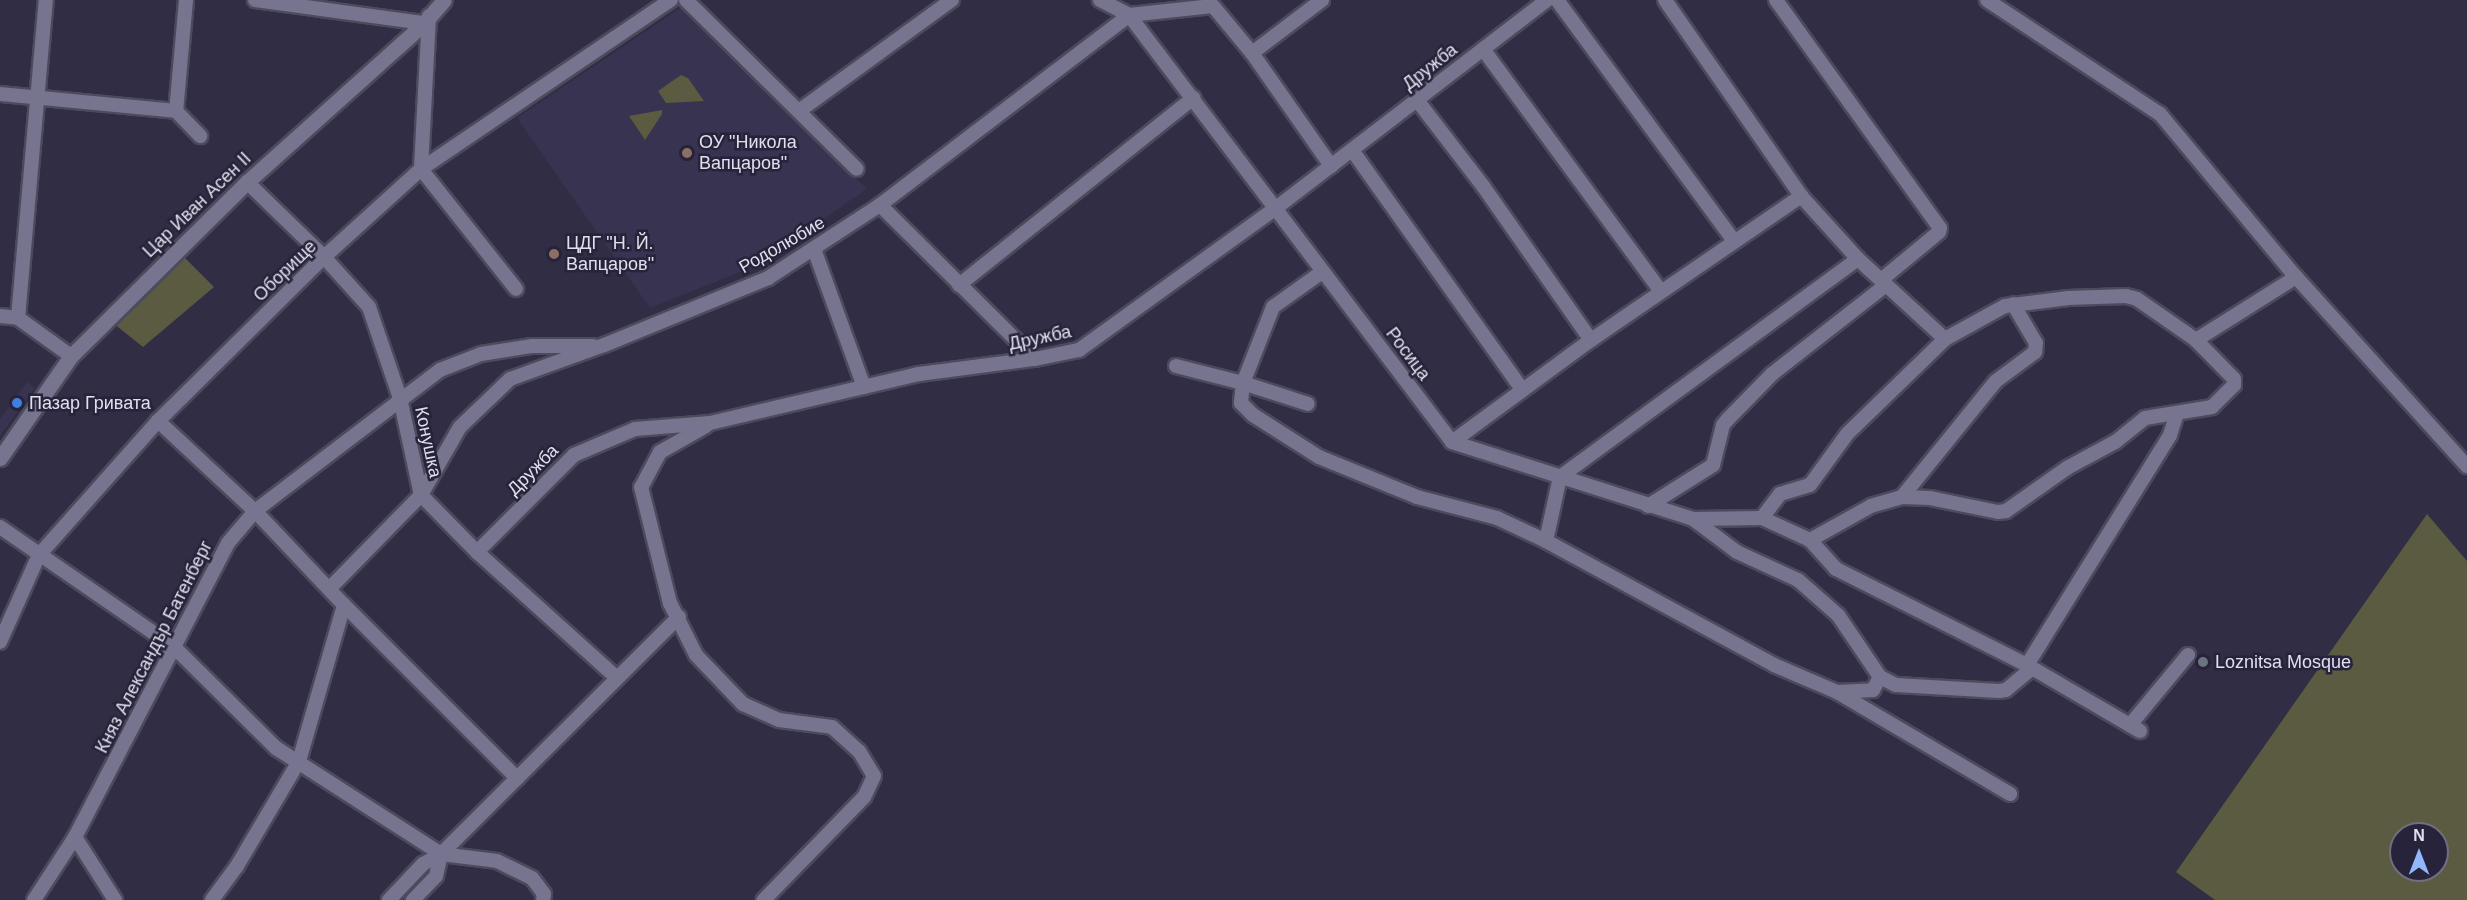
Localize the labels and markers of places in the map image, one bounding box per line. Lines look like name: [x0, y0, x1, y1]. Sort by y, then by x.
place label: ОУ "Никола Вапцаров": [699, 132, 797, 174]
marker: ОУ "Никола Вапцаров": [680, 146, 694, 160]
place label: ЦДГ "Н. Й. Вапцаров": [566, 233, 654, 276]
marker: ЦДГ "Н. Й. Вапцаров": [547, 247, 561, 261]
place label: Пазар Гривата: [29, 392, 151, 414]
marker: Пазар Гривата: [10, 396, 24, 410]
place label: Loznitsa Mosque: [2215, 651, 2351, 673]
marker: Loznitsa Mosque: [2196, 655, 2210, 669]

